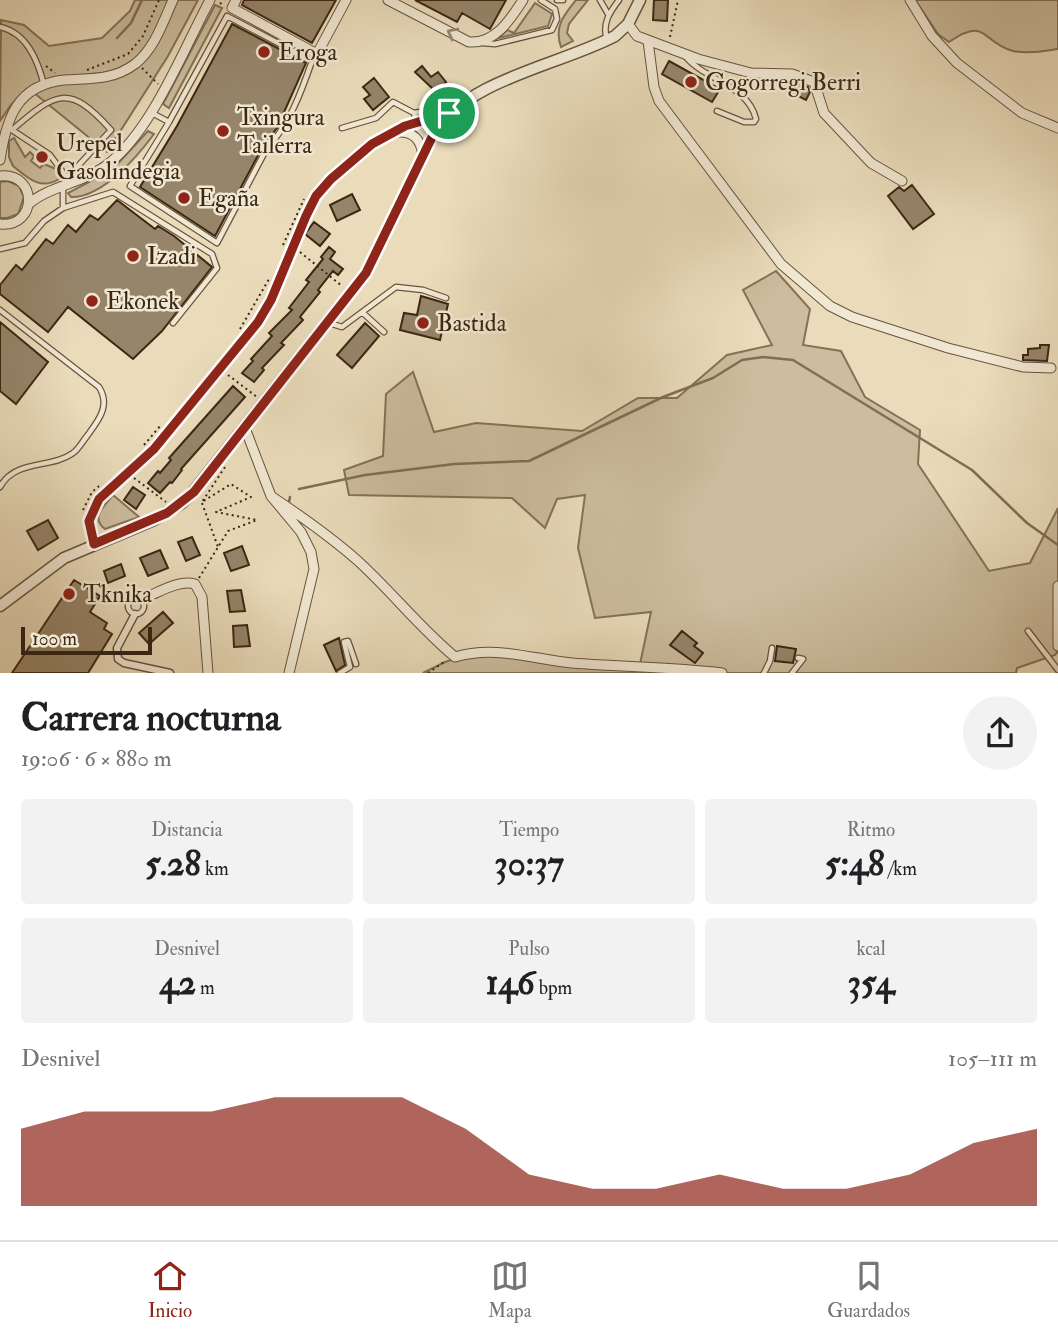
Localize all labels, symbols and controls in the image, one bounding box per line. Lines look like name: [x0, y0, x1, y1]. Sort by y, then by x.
one-way arrow: [447, 28, 459, 42]
place label: Eroga: [278, 37, 339, 68]
marker: Eroga: [256, 44, 272, 60]
place label: Gogorregi Berri: [705, 67, 861, 98]
marker: Gogorregi Berri: [683, 74, 699, 90]
pin: [419, 83, 479, 143]
icon: arrive: [430, 94, 468, 132]
place label: Txingura Tailerra: [237, 102, 326, 161]
marker: Txingura Tailerra: [215, 123, 231, 139]
place label: Urepel Gasolindegia: [56, 128, 182, 187]
marker: Urepel Gasolindegia: [34, 149, 50, 165]
place label: Egaña: [198, 183, 260, 214]
marker: Egaña: [176, 190, 192, 206]
place label: Izadi: [147, 241, 196, 272]
marker: Izadi: [125, 248, 141, 264]
place label: Ekonek: [106, 286, 180, 317]
marker: Ekonek: [84, 293, 100, 309]
place label: Bastida: [437, 308, 508, 339]
marker: Bastida: [415, 315, 431, 331]
place label: Tknika: [83, 579, 153, 610]
marker: Tknika: [61, 586, 77, 602]
scale bar: [21, 624, 152, 656]
text: 100 m: [32, 627, 77, 651]
text: Carrera nocturna: [21, 694, 281, 742]
button: share: [963, 696, 1037, 770]
text: 19:06 · 6 × 880 m: [21, 744, 172, 773]
text: Distancia: [151, 818, 223, 842]
text: Tiempo: [499, 818, 559, 842]
text: Ritmo: [847, 818, 895, 842]
text: 5.28: [145, 842, 201, 886]
text: 30:37: [494, 842, 564, 886]
text: 5:48: [825, 842, 884, 886]
text: km: [201, 857, 229, 881]
text: /km: [884, 857, 917, 881]
text: Desnivel: [154, 937, 220, 961]
text: Pulso: [508, 937, 550, 961]
text: kcal: [856, 937, 886, 961]
text: 42: [159, 961, 196, 1005]
text: 146: [486, 961, 535, 1005]
text: 354: [848, 961, 894, 1005]
text: m: [196, 976, 215, 1000]
text: bpm: [535, 976, 572, 1000]
text: Desnivel: [21, 1044, 100, 1073]
text: 105–111 m: [948, 1044, 1037, 1073]
tab: Inicio: [148, 1257, 192, 1323]
tab: Mapa: [488, 1257, 531, 1323]
tab: Guardados: [827, 1257, 910, 1323]

